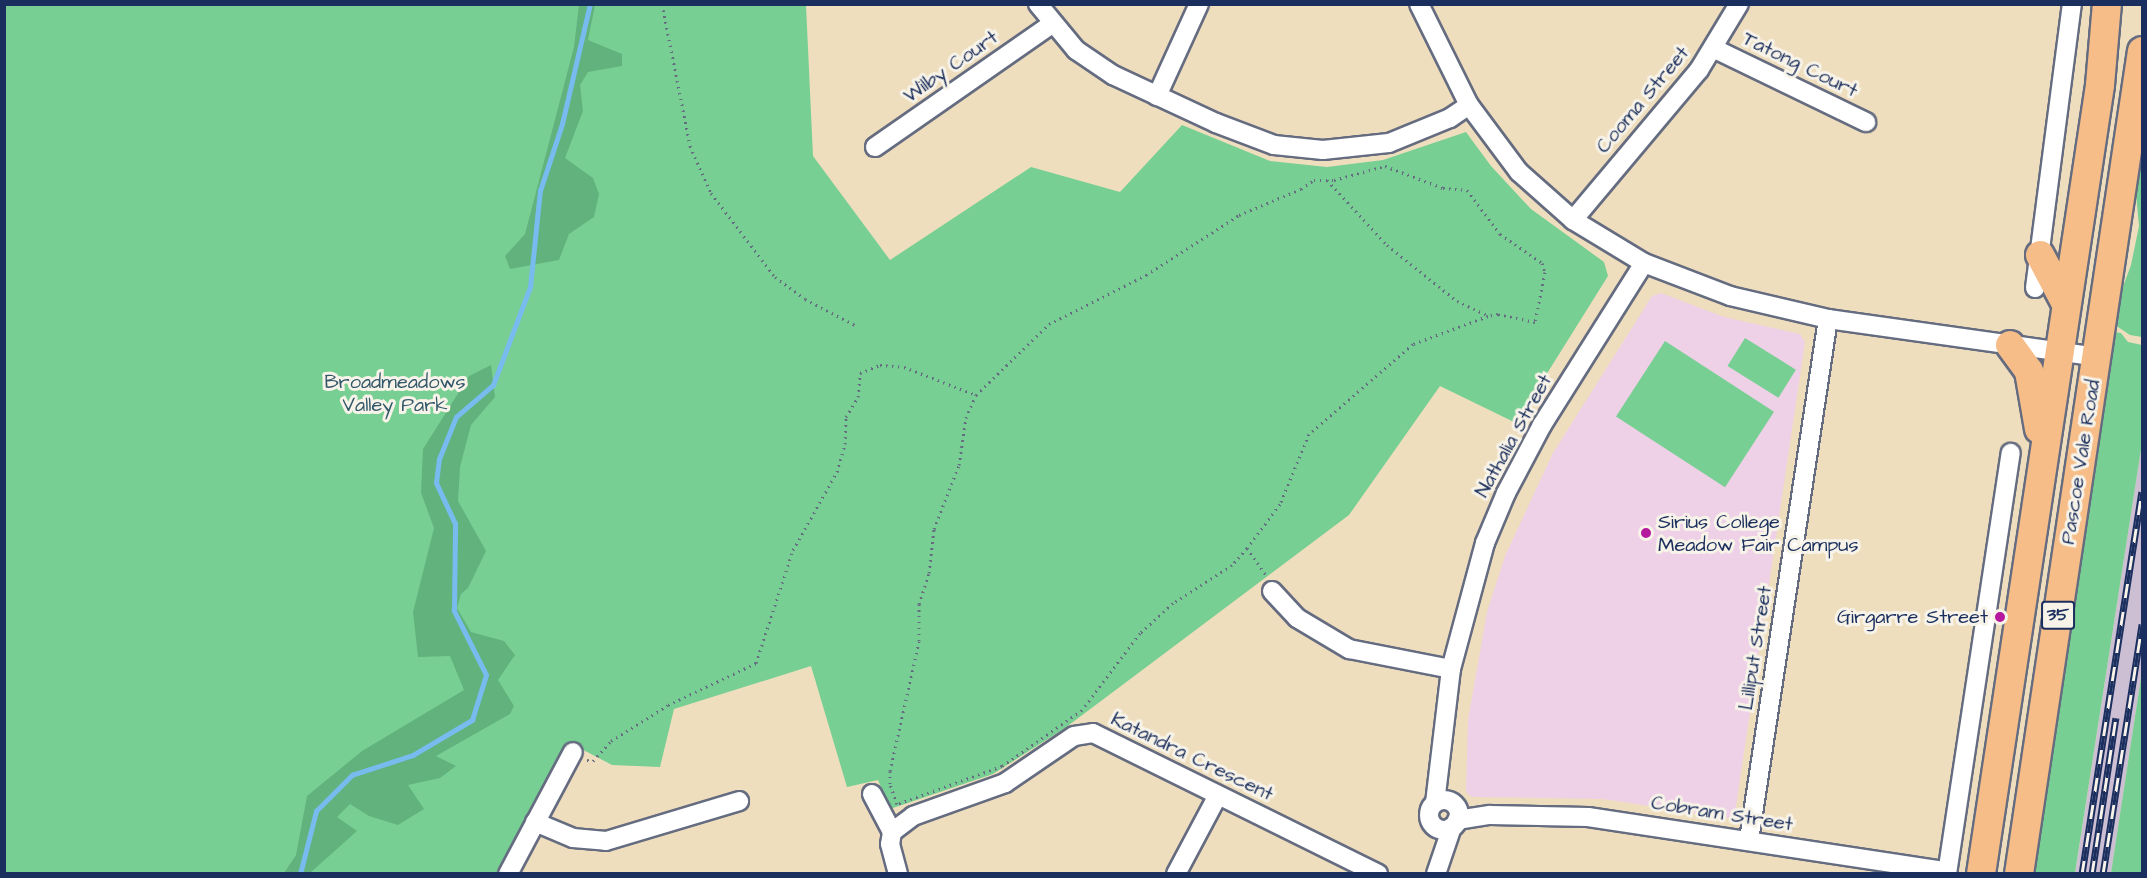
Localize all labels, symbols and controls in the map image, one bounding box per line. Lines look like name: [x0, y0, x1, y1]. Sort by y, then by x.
street label: Wilby Court: [899, 26, 1003, 108]
street label: Tatong Court: [1739, 27, 1861, 103]
street label: Cooma Street: [1591, 42, 1695, 158]
street label: Nathalia Street: [1470, 370, 1558, 502]
park label: Broadmeadows Valley Park: [324, 371, 466, 418]
street label: Pascoe Vale Road: [2056, 378, 2106, 546]
place label: Sirius College Meadow Fair Campus: [1658, 510, 1859, 557]
marker: Sirius College Meadow Fair Campus: [1639, 526, 1653, 540]
street label: Lilliput Street: [1734, 584, 1778, 712]
road number: 35: [2040, 600, 2076, 630]
place label: Girgarre Street: [1837, 605, 1988, 629]
marker: Girgarre Street: [1993, 610, 2007, 624]
street label: Katandra Crescent: [1107, 707, 1277, 807]
street label: Cobram Street: [1649, 791, 1795, 837]

